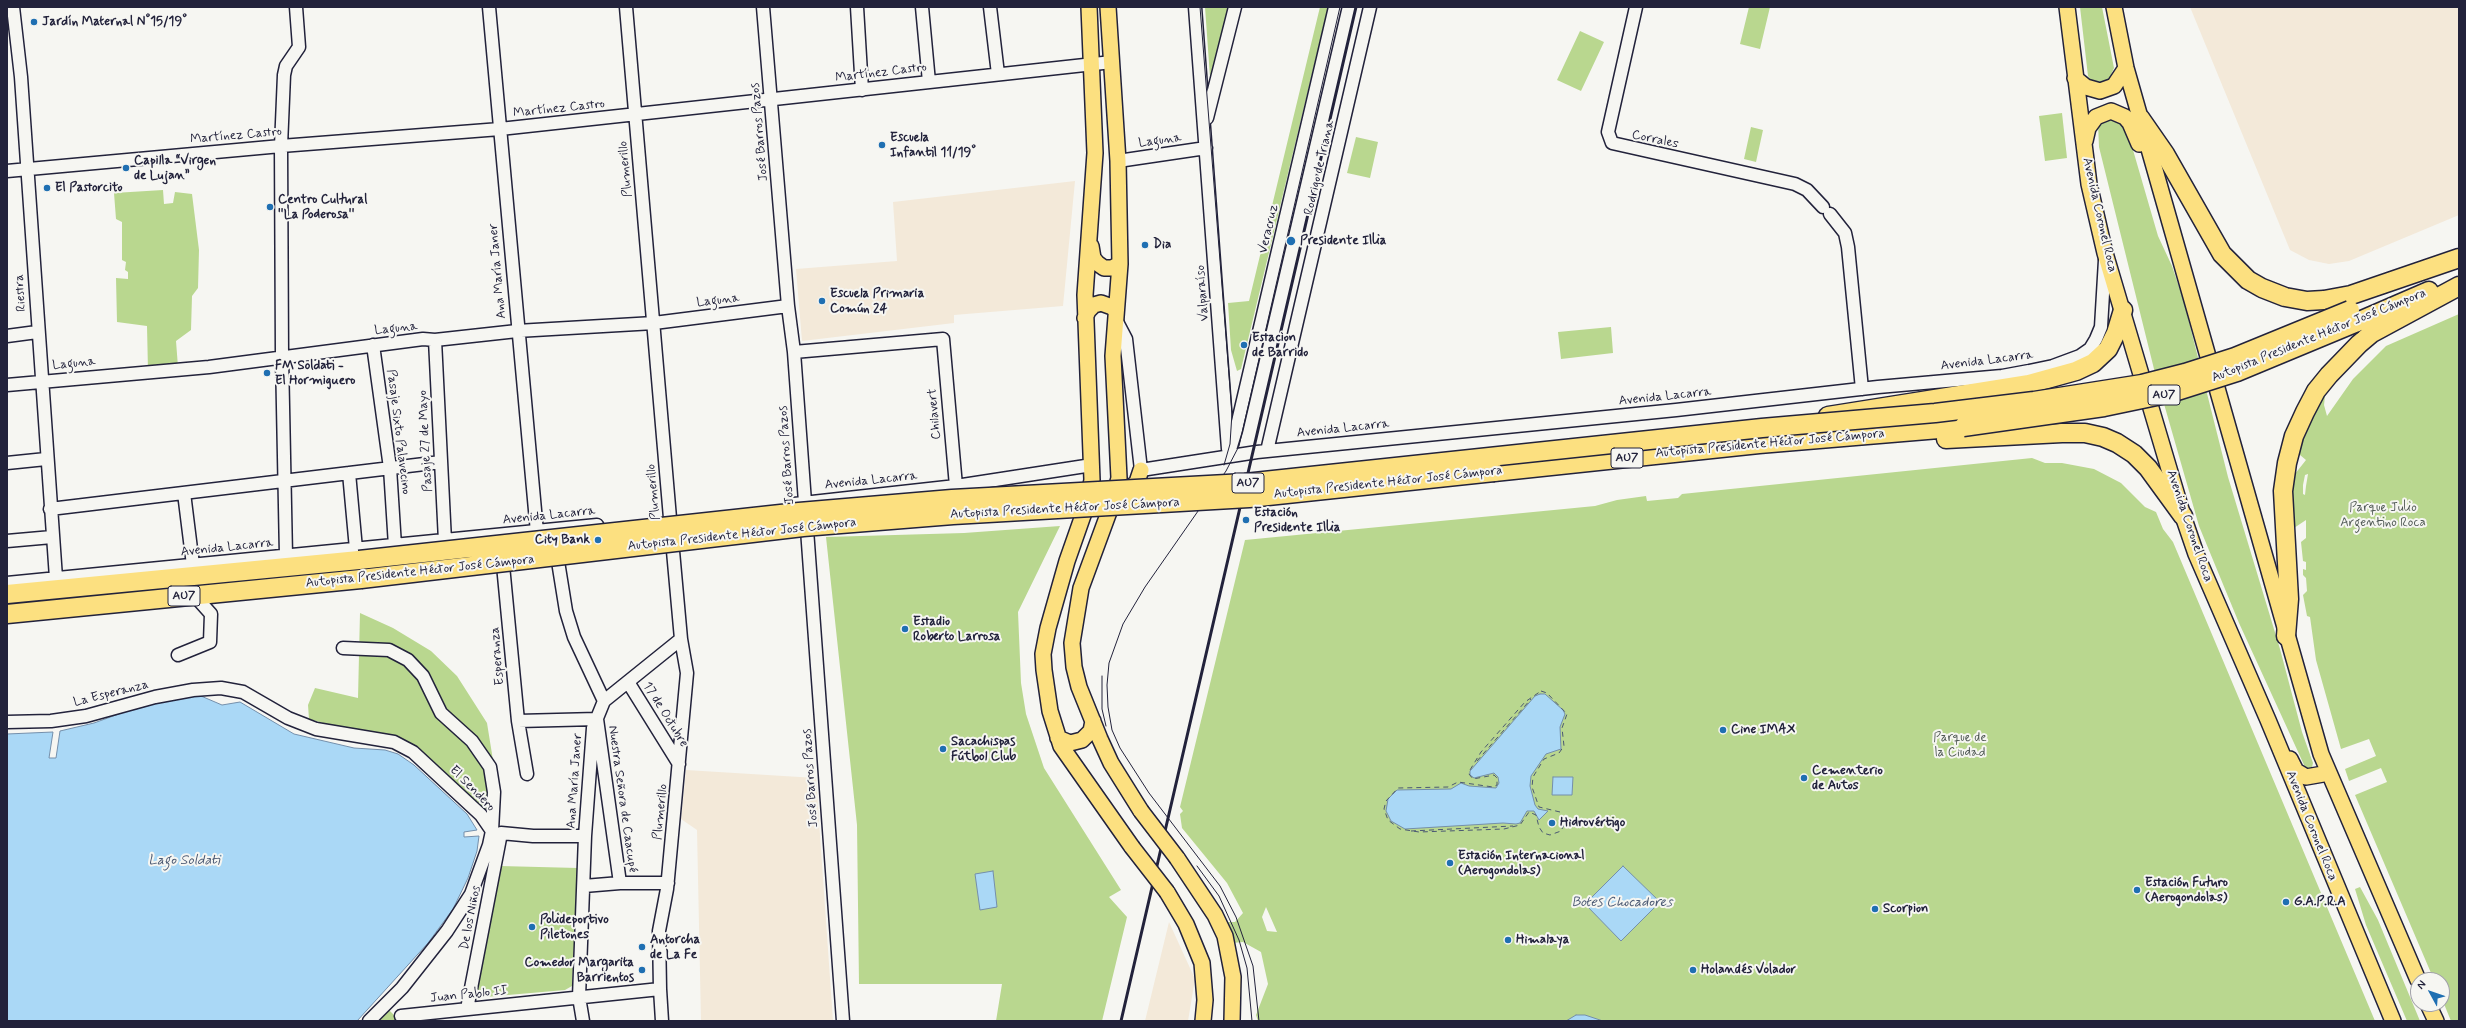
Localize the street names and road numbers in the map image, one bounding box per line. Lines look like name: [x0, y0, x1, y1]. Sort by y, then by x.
street label: Martínez Castro: [834, 60, 928, 86]
street label: José Barros Pazos: [748, 82, 772, 182]
street label: Martínez Castro: [512, 96, 606, 122]
street label: Rodrigo de Triana: [1302, 119, 1338, 217]
street label: Martínez Castro: [190, 124, 282, 148]
street label: Corrales: [1630, 127, 1680, 153]
street label: Laguna: [1138, 130, 1182, 152]
street label: Plumerillo: [616, 140, 636, 198]
street label: Avenida Coronel Roca: [2078, 156, 2120, 274]
street label: Veracruz: [1256, 203, 1282, 255]
street label: Ana María Janer: [486, 223, 510, 319]
street label: Valparaíso: [1193, 264, 1213, 322]
street label: Riestra: [12, 274, 30, 312]
street label: Autopista Presidente Héctor José Cámpora: [2210, 286, 2428, 386]
street label: Laguna: [696, 291, 740, 311]
street label: Laguna: [374, 319, 418, 339]
street label: Avenida Lacarra: [1940, 348, 2034, 374]
street label: Laguna: [52, 354, 96, 374]
street label: Pasaje Sixto Palavecino: [383, 369, 413, 495]
street label: Avenida Lacarra: [1618, 384, 1712, 410]
road number: AU7: [2148, 385, 2180, 405]
street label: Chilavert: [925, 388, 945, 440]
street label: Pasaje 27 de Mayo: [416, 390, 436, 492]
street label: José Barros Pazos: [776, 405, 798, 505]
street label: Avenida Lacarra: [1296, 416, 1390, 442]
street label: Autopista Presidente Héctor José Cámpora: [1655, 426, 1885, 462]
road number: AU7: [1611, 448, 1643, 468]
street label: Plumerillo: [644, 463, 664, 521]
street label: Autopista Presidente Héctor José Cámpora: [1273, 463, 1503, 503]
street label: Avenida Lacarra: [824, 468, 918, 494]
street label: Avenida Coronel Roca: [2163, 468, 2215, 584]
road number: AU7: [1232, 473, 1264, 493]
street label: Autopista Presidente Héctor José Cámpora: [950, 495, 1180, 523]
street label: Avenida Lacarra: [502, 503, 596, 529]
street label: Autopista Presidente Héctor José Cámpora: [627, 515, 857, 555]
street label: Avenida Lacarra: [180, 535, 274, 561]
street label: Autopista Presidente Héctor José Cámpora: [305, 552, 535, 592]
road number: AU7: [168, 586, 200, 606]
street label: Esperanza: [488, 626, 508, 686]
street label: La Esperanza: [72, 677, 150, 711]
street label: 17 de Octubre: [639, 680, 691, 750]
street label: Nuestra Señora de Caacupé: [604, 725, 640, 873]
street label: José Barros Pazos: [800, 728, 822, 828]
street label: Ana María Janer: [564, 733, 586, 829]
street label: El Sendero: [446, 763, 498, 815]
street label: Avenida Coronel Roca: [2282, 769, 2340, 883]
street label: Plumerillo: [650, 783, 672, 841]
street label: De los Niños: [457, 884, 485, 952]
street label: Juan Pablo II: [429, 983, 509, 1007]

